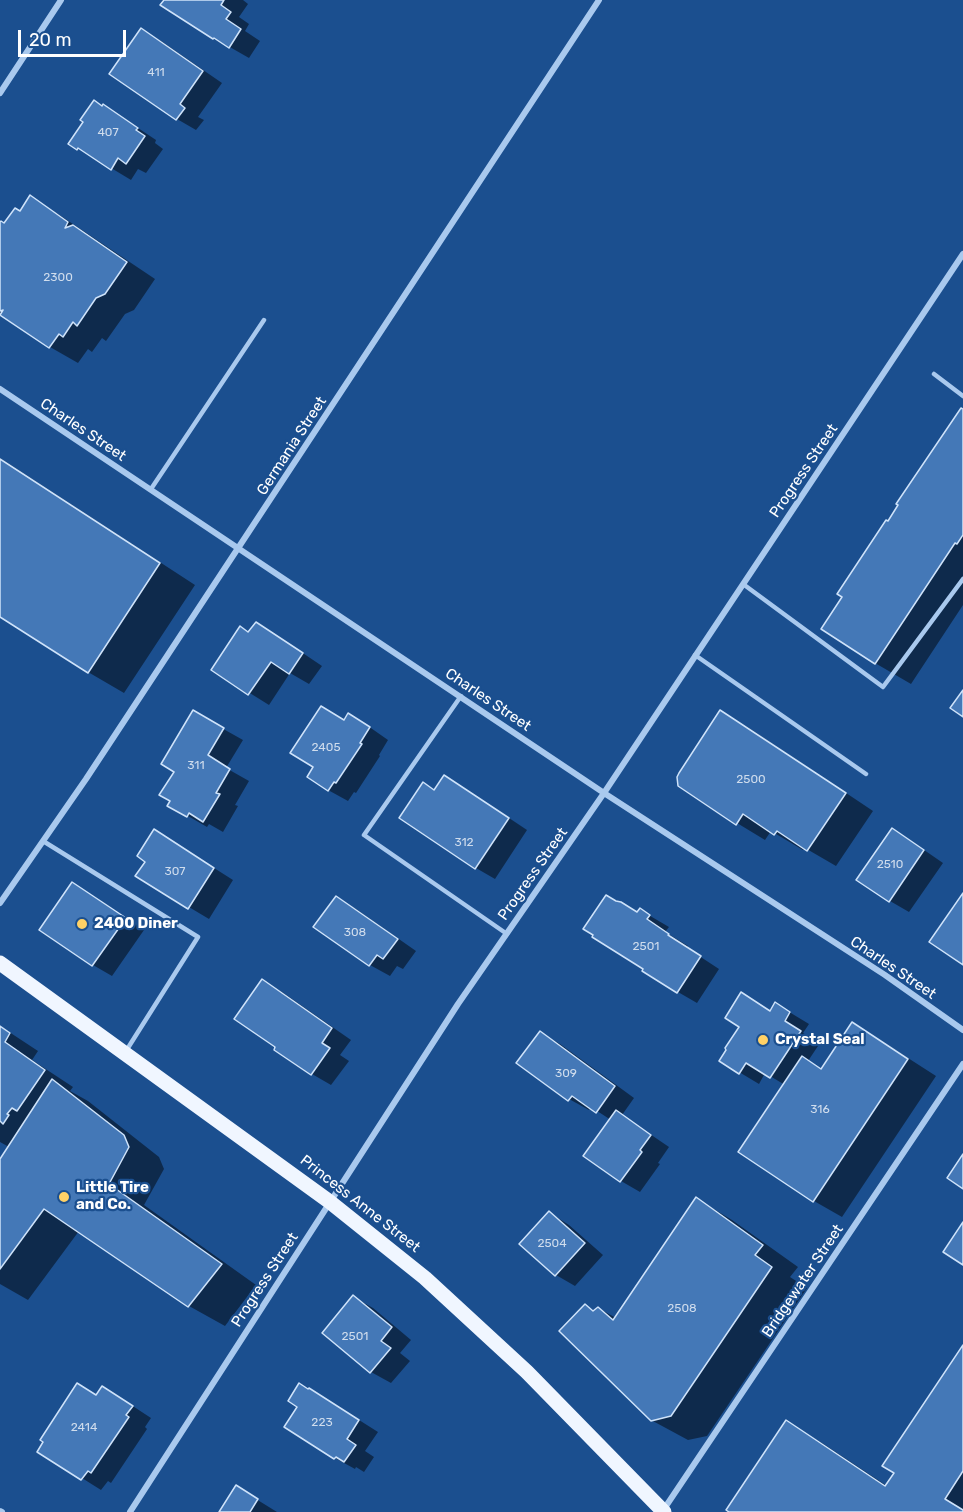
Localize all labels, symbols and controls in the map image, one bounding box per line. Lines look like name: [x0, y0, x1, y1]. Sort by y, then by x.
scale bar: [21, 18, 129, 56]
text: 20 m: [29, 29, 71, 51]
house number: 411: [147, 66, 165, 80]
house number: 407: [97, 126, 119, 140]
house number: 2300: [43, 271, 73, 285]
street label: Germania Street: [253, 393, 331, 499]
street label: Charles Street: [37, 395, 129, 465]
street label: Progress Street: [766, 421, 842, 521]
street label: Charles Street: [442, 665, 534, 735]
house number: 2405: [311, 741, 341, 755]
house number: 311: [187, 759, 205, 773]
house number: 2500: [736, 773, 766, 787]
street label: Progress Street: [494, 824, 572, 924]
house number: 312: [454, 836, 474, 850]
house number: 2510: [877, 858, 903, 872]
house number: 307: [165, 865, 185, 879]
place label: 2400 Diner: [94, 915, 178, 933]
marker: 2400 Diner: [75, 917, 89, 931]
house number: 308: [344, 926, 366, 940]
street label: Charles Street: [847, 933, 939, 1003]
house number: 2501: [633, 940, 659, 954]
place label: Crystal Seal: [775, 1031, 865, 1049]
marker: Crystal Seal: [756, 1033, 770, 1047]
house number: 309: [555, 1067, 577, 1081]
house number: 316: [810, 1103, 830, 1117]
street label: Princess Anne Street: [296, 1152, 424, 1256]
place label: Little Tire and Co.: [76, 1179, 149, 1214]
marker: Little Tire and Co.: [57, 1190, 71, 1204]
street label: Bridgewater Street: [759, 1221, 847, 1341]
street label: Progress Street: [228, 1229, 302, 1331]
house number: 2504: [537, 1237, 567, 1251]
house number: 2508: [667, 1302, 697, 1316]
house number: 2501: [342, 1330, 368, 1344]
house number: 223: [311, 1416, 333, 1430]
house number: 2414: [71, 1421, 97, 1435]

